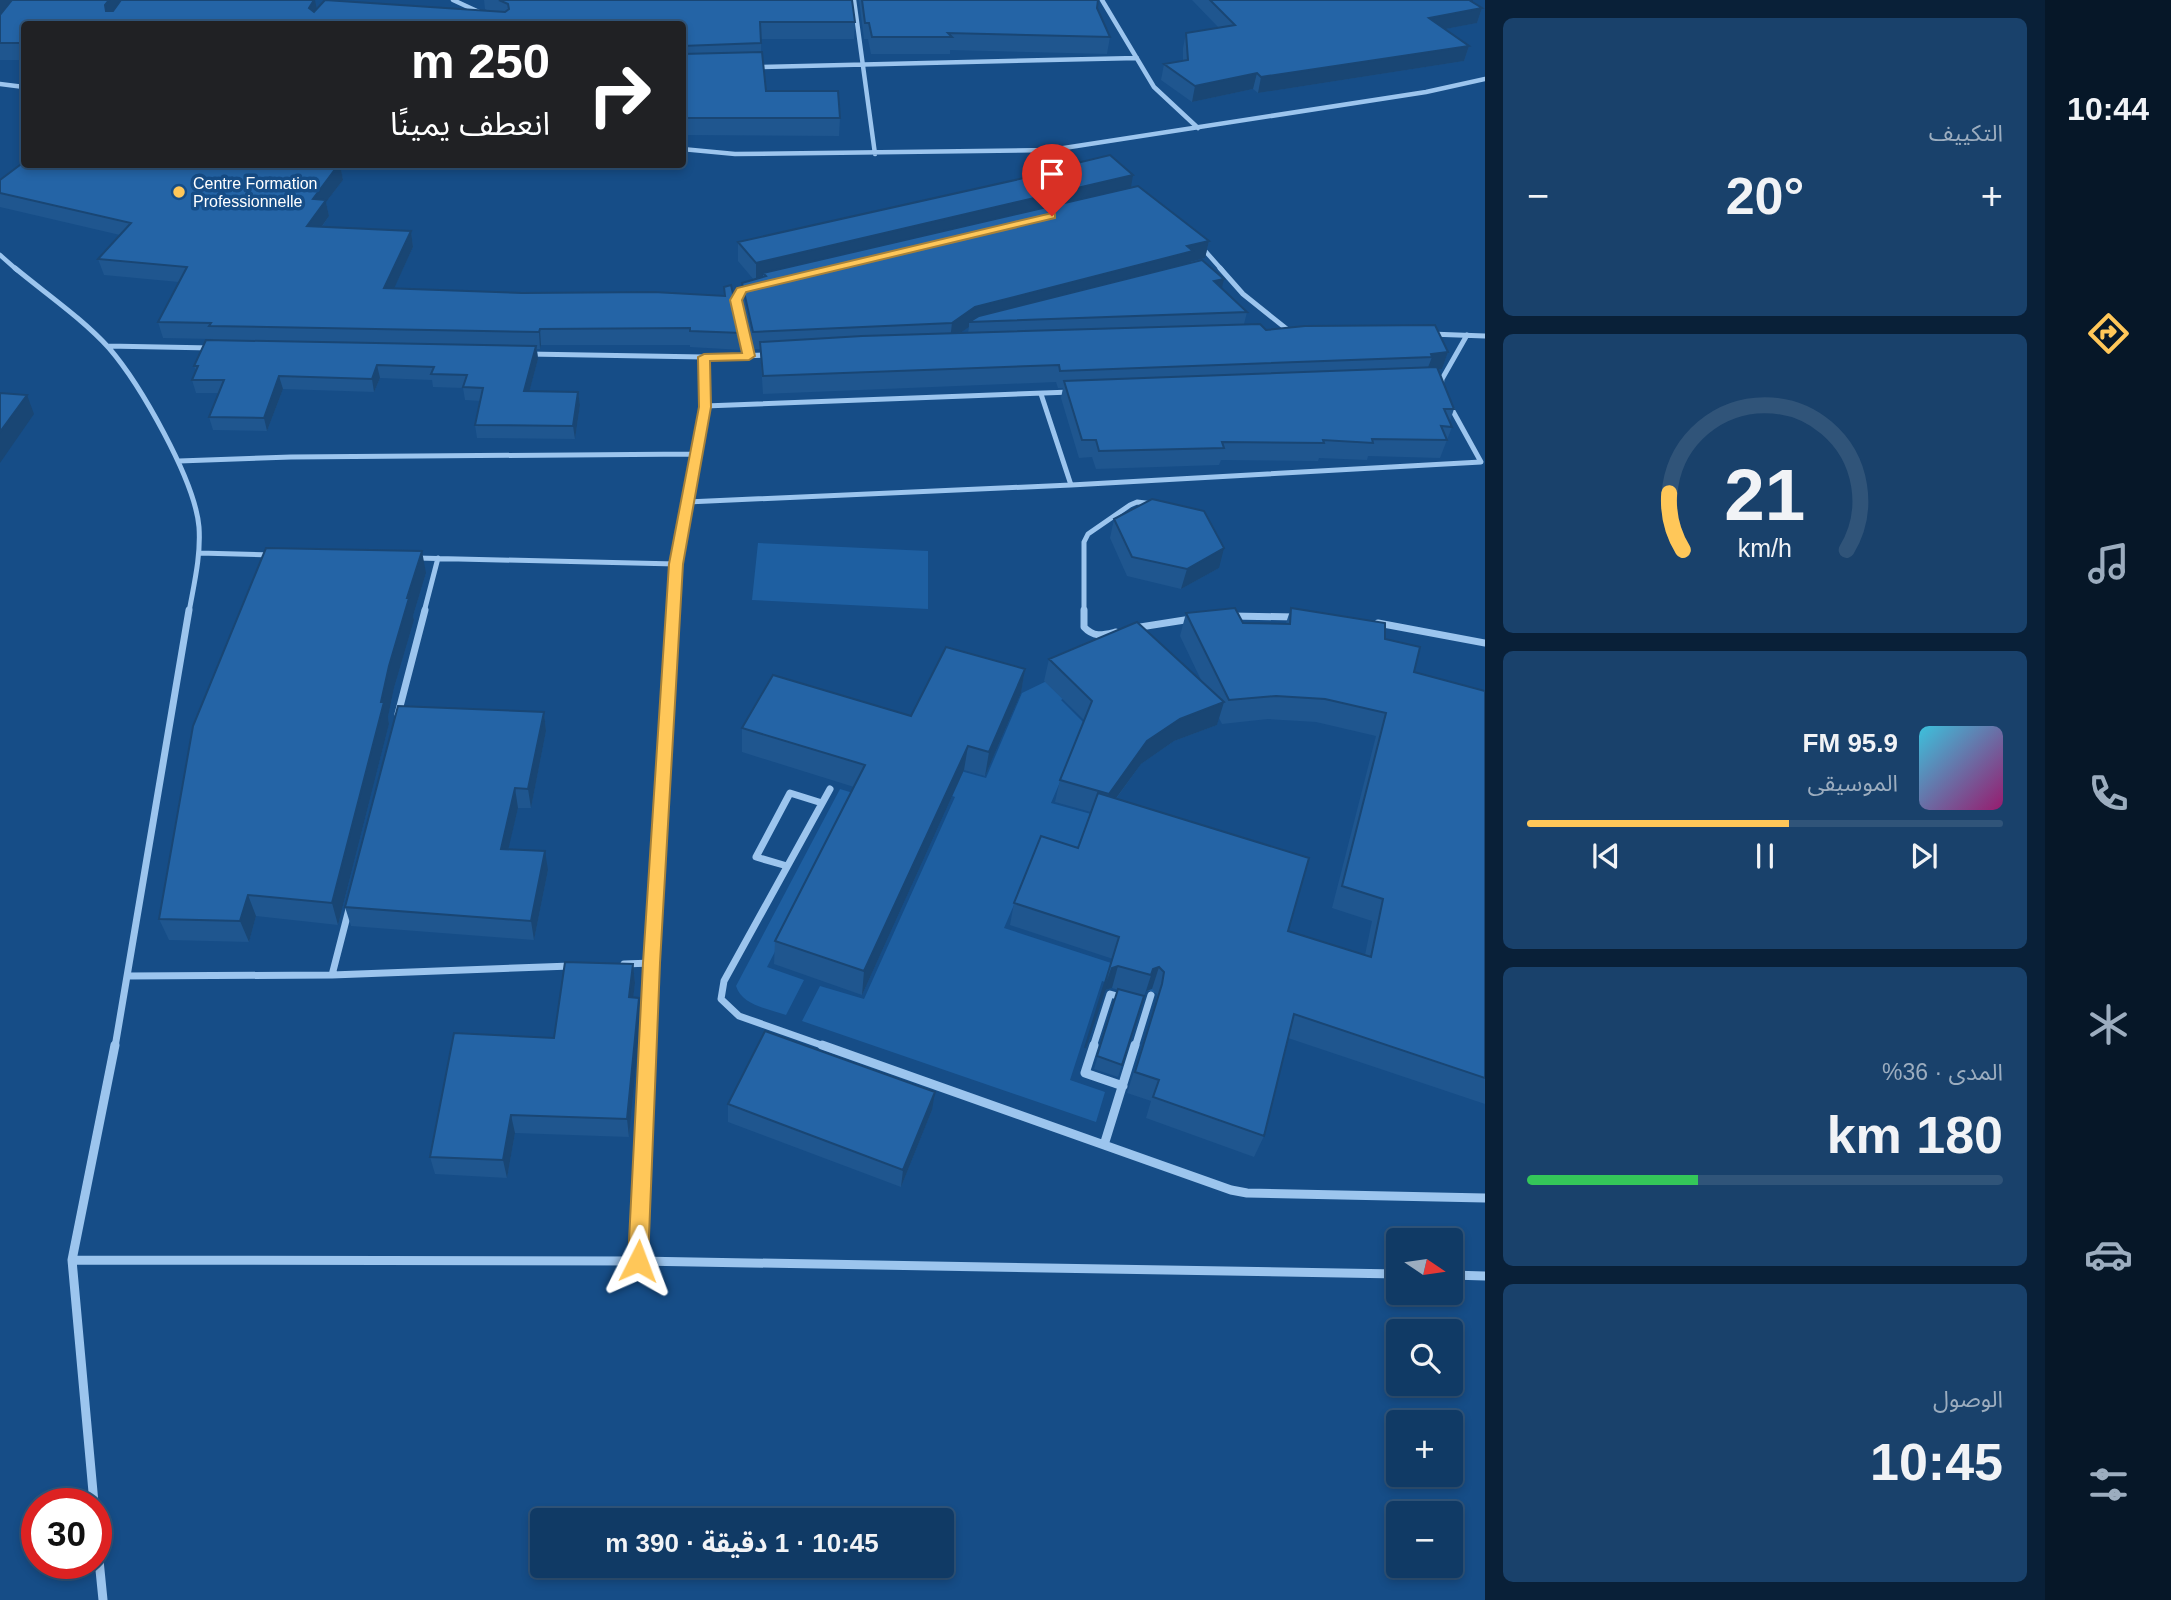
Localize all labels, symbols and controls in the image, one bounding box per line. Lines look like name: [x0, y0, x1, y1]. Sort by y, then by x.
text: 250 m: [411, 34, 550, 88]
icon: right: [574, 49, 665, 140]
text: 10:44: [2067, 91, 2149, 127]
text: انعطف يمينًا: [390, 106, 550, 142]
text: التكييف: [1929, 120, 2003, 146]
pin: [1022, 144, 1082, 216]
icon: arrive: [1033, 155, 1071, 193]
text: 20°: [1726, 167, 1804, 225]
place label: Centre Formation Professionnelle: [193, 175, 318, 210]
text: −: [1527, 175, 1549, 217]
text: +: [1981, 175, 2003, 217]
marker: Centre Formation Professionnelle: [171, 184, 187, 200]
icon: directions: [2084, 309, 2133, 358]
text: 21: [1725, 454, 1805, 535]
text: km/h: [1738, 533, 1792, 561]
icon: music: [2084, 539, 2133, 588]
text: 95.9 FM: [1803, 728, 1898, 758]
icon: phone: [2084, 769, 2133, 818]
text: الموسيقى: [1807, 770, 1898, 796]
icon: previous: [1587, 837, 1625, 875]
icon: pause: [1746, 837, 1784, 875]
icon: next: [1905, 837, 1943, 875]
icon: climate: [2084, 1000, 2133, 1049]
text: المدى · 36%: [1882, 1059, 2003, 1085]
text: 180 km: [1827, 1106, 2003, 1164]
position arrow: [601, 1224, 675, 1298]
north arrow: [1386, 1228, 1463, 1306]
map controls: [1386, 1228, 1463, 1578]
icon: car: [2084, 1230, 2133, 1279]
button: search: [1386, 1319, 1463, 1396]
text: الوصول: [1933, 1386, 2003, 1412]
button: +: [1386, 1410, 1463, 1487]
text: 10:45: [1870, 1433, 2003, 1491]
icon: filters: [2084, 1460, 2133, 1509]
speed limit sign: 30: [21, 1488, 112, 1579]
button: −: [1386, 1501, 1463, 1578]
text: 10:45 · 1 دقيقة · 390 m: [605, 1528, 879, 1558]

